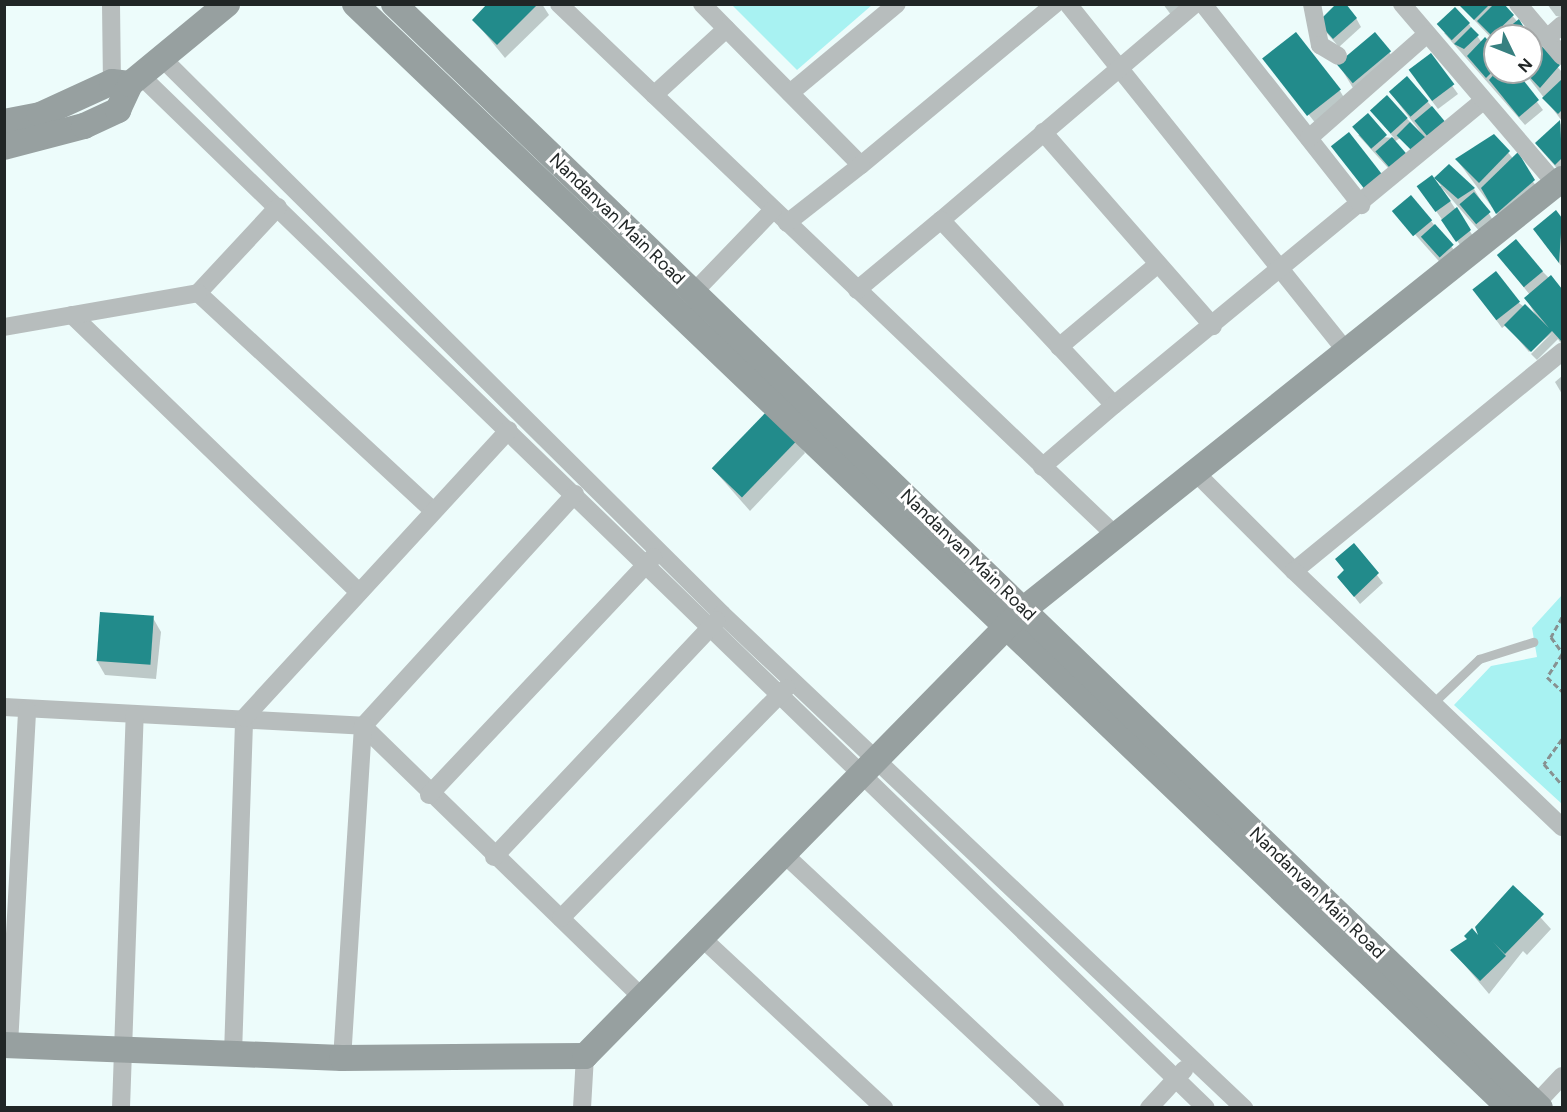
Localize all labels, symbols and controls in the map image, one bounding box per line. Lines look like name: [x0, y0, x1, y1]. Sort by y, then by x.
north arrow: [1483, 24, 1543, 84]
text: N: [1514, 54, 1536, 76]
street label: Nandanvan Main Road: [545, 149, 689, 289]
street label: Nandanvan Main Road: [896, 485, 1040, 625]
street label: Nandanvan Main Road: [1245, 823, 1389, 963]

